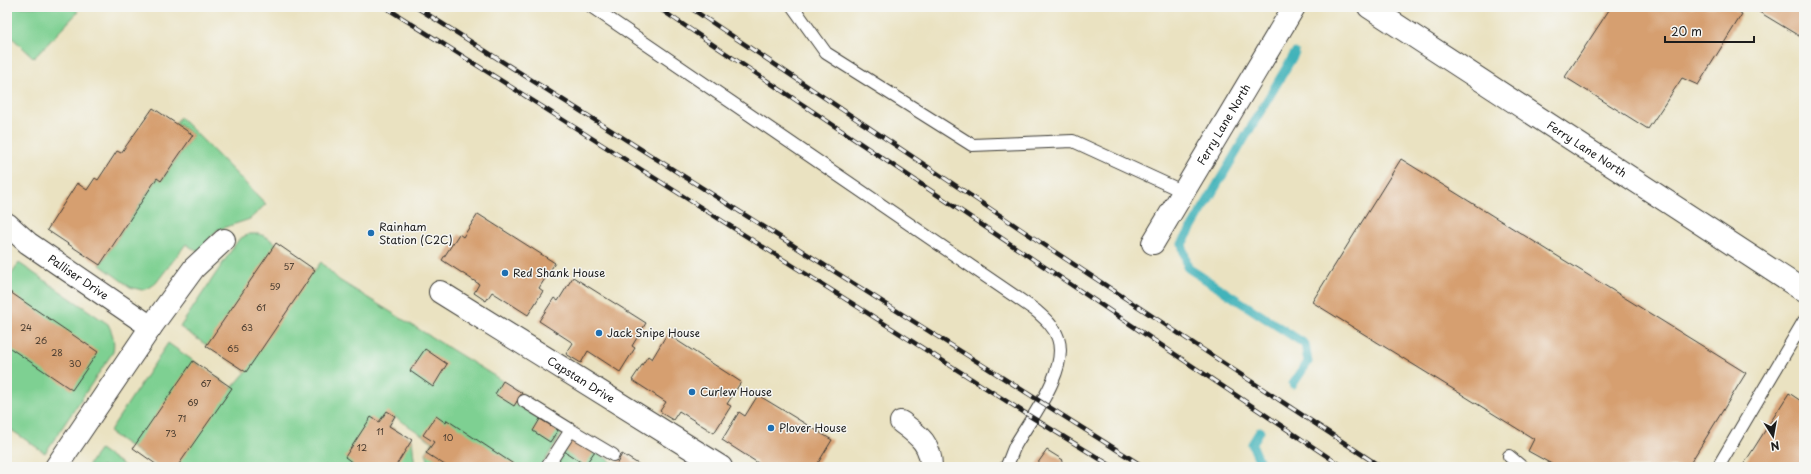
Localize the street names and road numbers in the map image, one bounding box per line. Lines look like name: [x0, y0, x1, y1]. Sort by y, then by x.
street label: Ferry Lane North: [1192, 80, 1254, 168]
street label: Ferry Lane North: [1544, 116, 1630, 181]
street label: Palliser Drive: [45, 250, 112, 304]
street label: Capstan Drive: [544, 352, 618, 407]

